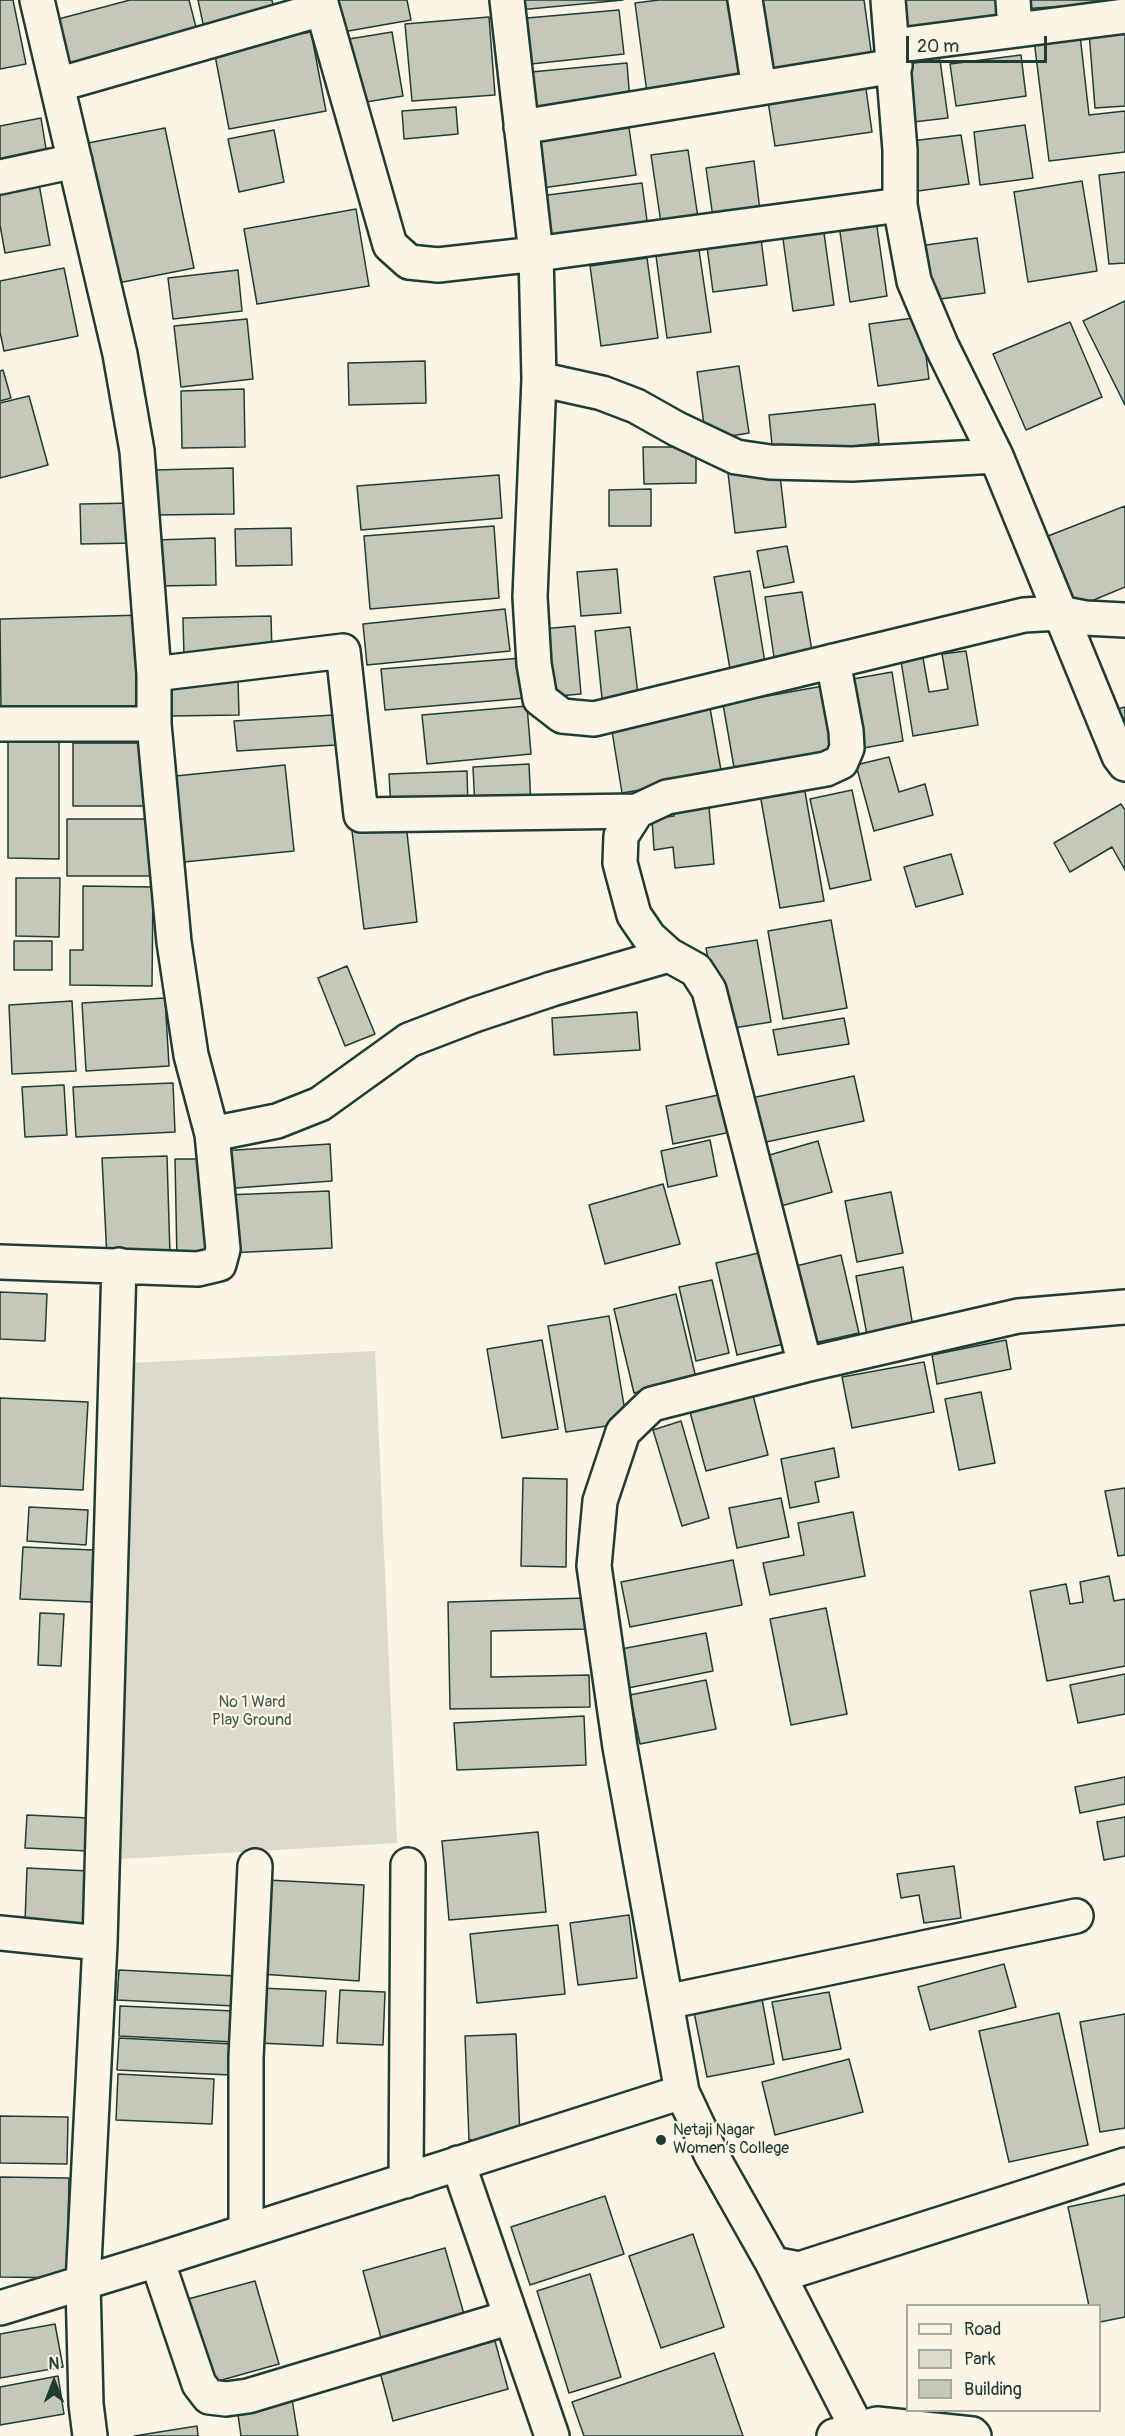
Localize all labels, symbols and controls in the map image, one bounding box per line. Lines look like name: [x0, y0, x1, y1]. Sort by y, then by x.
scale bar: [909, 24, 1050, 62]
text: 20 m: [917, 35, 959, 58]
park label: No 1 Ward Play Ground: [212, 1693, 292, 1731]
place label: Netaji Nagar Women’s College: [673, 2121, 789, 2159]
marker: Netaji Nagar Women’s College: [654, 2133, 668, 2147]
legend: [906, 2304, 1101, 2412]
text: Road: [964, 2318, 1001, 2341]
text: Park: [964, 2348, 996, 2371]
north arrow: [24, 2352, 84, 2412]
text: N: [49, 2354, 59, 2374]
text: Building: [964, 2378, 1022, 2401]

